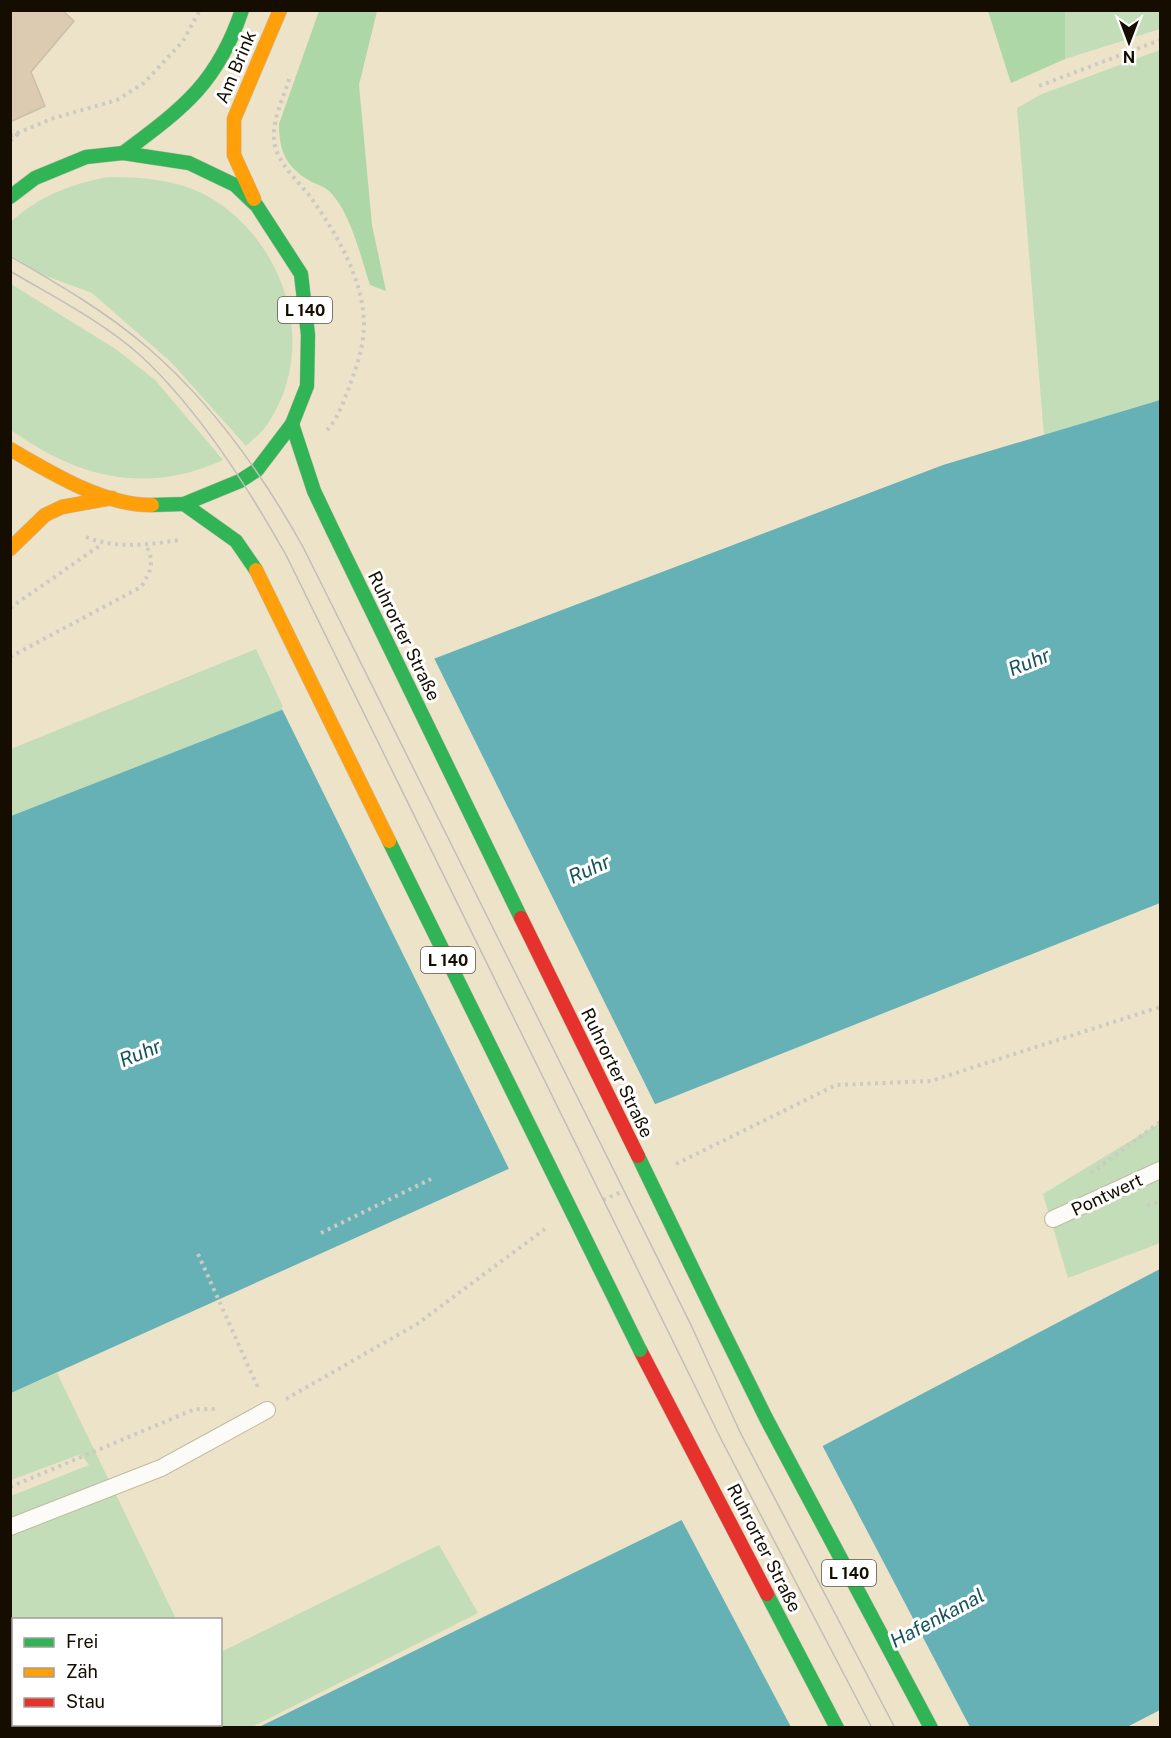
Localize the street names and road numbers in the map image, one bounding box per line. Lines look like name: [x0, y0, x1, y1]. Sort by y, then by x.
street label: Am Brink: [211, 27, 260, 106]
road number: L 140: [278, 297, 332, 323]
street label: Ruhrorter Straße: [364, 568, 445, 704]
road number: L 140: [421, 947, 475, 973]
street label: Ruhrorter Straße: [577, 1005, 658, 1141]
street label: Pontwert: [1068, 1169, 1146, 1220]
street label: Ruhrorter Straße: [723, 1480, 806, 1616]
road number: L 140: [822, 1560, 876, 1586]

